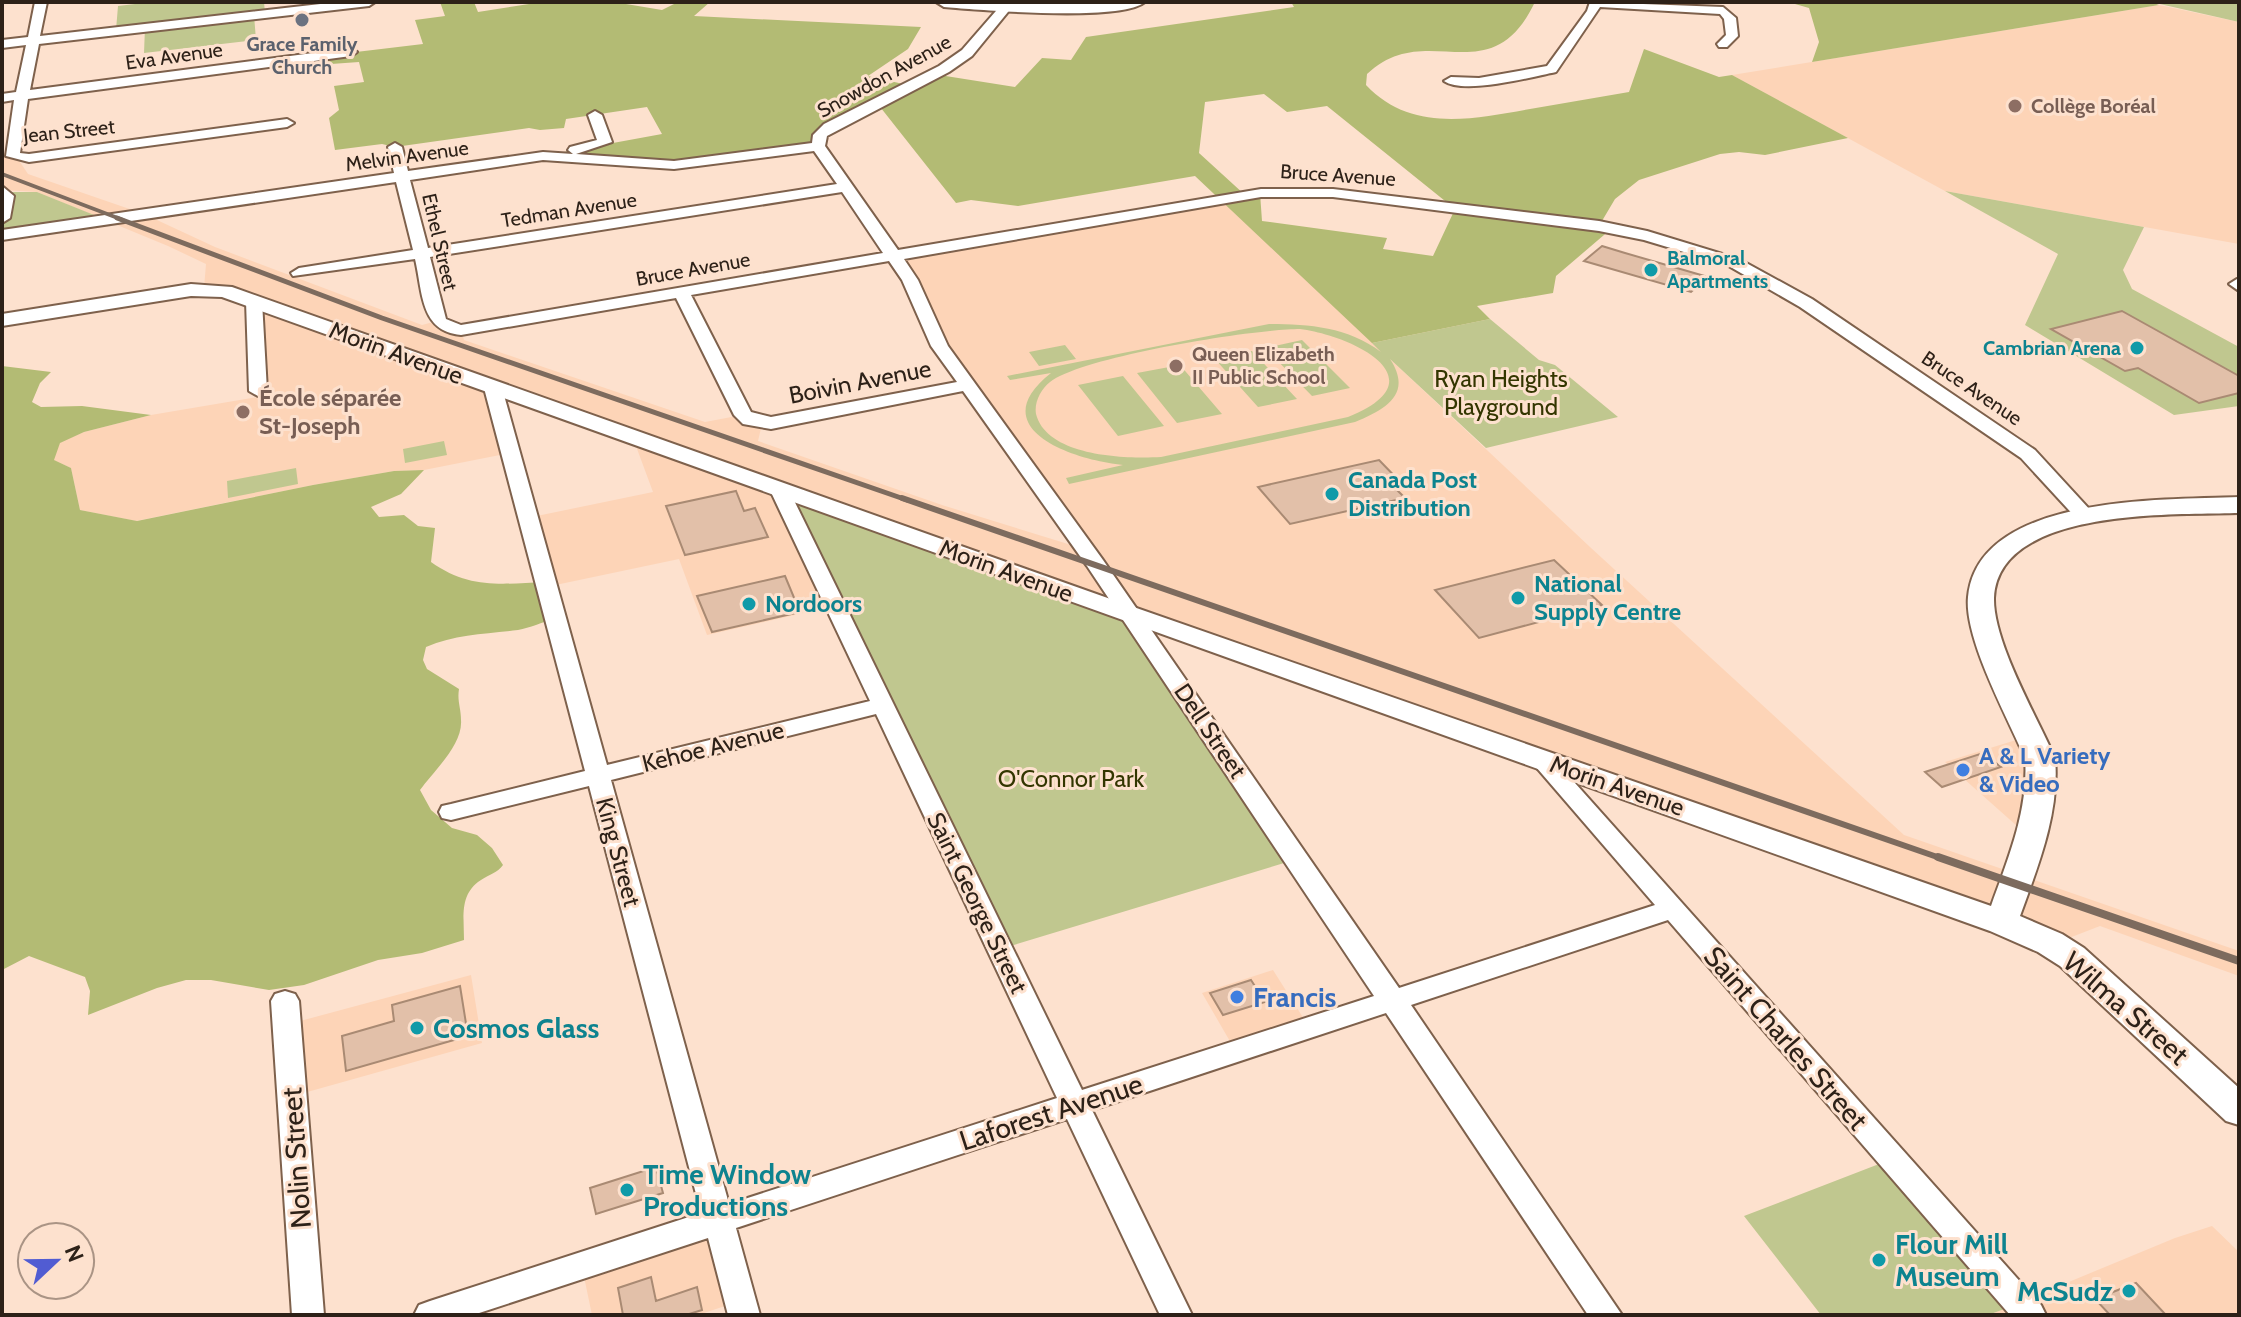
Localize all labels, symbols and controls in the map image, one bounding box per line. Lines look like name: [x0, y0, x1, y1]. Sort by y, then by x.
marker: Grace Family Church: [293, 11, 311, 29]
street label: Snowdon Avenue: [813, 29, 955, 123]
place label: Grace Family Church: [246, 32, 358, 79]
street label: Eva Avenue: [124, 37, 224, 75]
place label: Collège Boréal: [2031, 94, 2156, 118]
marker: Collège Boréal: [2006, 97, 2024, 115]
street label: Jean Street: [21, 114, 116, 148]
street label: Melvin Avenue: [344, 135, 470, 177]
street label: Bruce Avenue: [1279, 159, 1397, 191]
street label: Tedman Avenue: [500, 187, 638, 233]
street label: Ethel Street: [417, 191, 463, 293]
place label: Balmoral Apartments: [1667, 246, 1768, 293]
street label: Bruce Avenue: [634, 247, 752, 291]
marker: Balmoral Apartments: [1642, 261, 1660, 279]
street label: Morin Avenue: [325, 315, 467, 390]
place label: Cambrian Arena: [1983, 336, 2121, 360]
marker: Cambrian Arena: [2128, 339, 2146, 357]
place label: Queen Elizabeth II Public School: [1192, 342, 1335, 389]
street label: Bruce Avenue: [1917, 346, 2027, 430]
street label: Boivin Avenue: [786, 353, 934, 410]
marker: Queen Elizabeth II Public School: [1167, 357, 1185, 375]
park label: Ryan Heights Playground: [1434, 364, 1568, 421]
place label: École séparée St-Joseph: [259, 383, 401, 440]
marker: École séparée St-Joseph: [234, 403, 252, 421]
place label: Canada Post Distribution: [1348, 465, 1477, 522]
marker: Canada Post Distribution: [1323, 485, 1341, 503]
street label: Morin Avenue: [935, 533, 1077, 608]
place label: National Supply Centre: [1534, 569, 1681, 626]
place label: Nordoors: [765, 589, 862, 618]
marker: National Supply Centre: [1509, 589, 1527, 607]
marker: Nordoors: [740, 595, 758, 613]
street label: Dell Street: [1168, 678, 1253, 784]
street label: Kehoe Avenue: [639, 715, 787, 778]
place label: A & L Variety & Video: [1979, 741, 2110, 798]
street label: Morin Avenue: [1546, 749, 1688, 822]
marker: A & L Variety & Video: [1954, 761, 1972, 779]
park label: O'Connor Park: [998, 764, 1145, 793]
street label: King Street: [590, 794, 647, 910]
street label: Saint George Street: [921, 808, 1034, 998]
street label: Saint Charles Street: [1697, 939, 1875, 1137]
street label: Wilma Street: [2056, 944, 2196, 1072]
place label: Francis: [1253, 980, 1337, 1014]
marker: Francis: [1228, 988, 1246, 1006]
place label: Cosmos Glass: [433, 1011, 600, 1045]
marker: Cosmos Glass: [408, 1019, 426, 1037]
street label: Laforest Avenue: [955, 1066, 1147, 1158]
street label: Nolin Street: [274, 1086, 318, 1230]
place label: Time Window Productions: [643, 1157, 812, 1223]
marker: Time Window Productions: [618, 1181, 636, 1199]
north arrow: [16, 1221, 96, 1301]
place label: Flour Mill Museum: [1895, 1227, 2008, 1293]
text: N: [59, 1241, 90, 1266]
marker: Flour Mill Museum: [1870, 1251, 1888, 1269]
place label: McSudz: [2017, 1274, 2113, 1308]
marker: McSudz: [2120, 1282, 2138, 1300]

